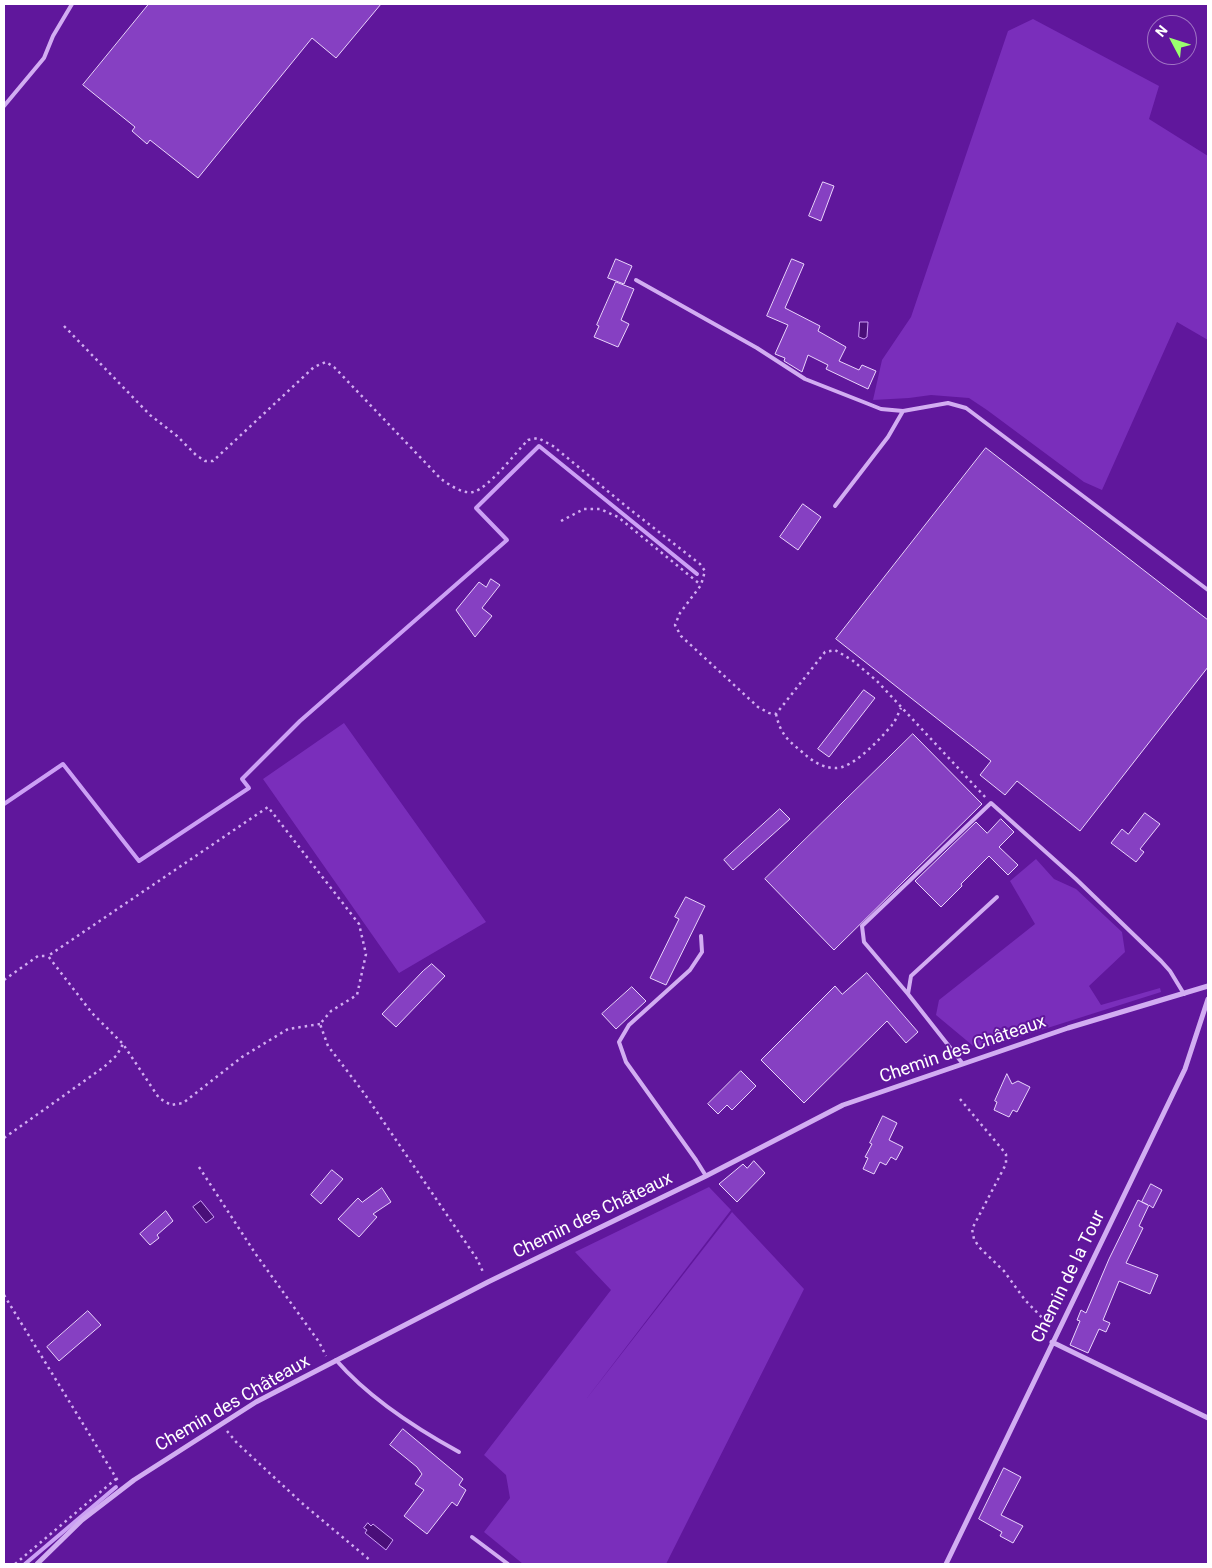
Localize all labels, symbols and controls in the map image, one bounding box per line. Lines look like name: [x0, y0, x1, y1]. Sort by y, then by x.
north arrow: [1147, 15, 1197, 65]
text: N: [1152, 22, 1171, 40]
street label: Chemin des Châteaux: [877, 1011, 1049, 1089]
street label: Chemin des Châteaux: [510, 1168, 676, 1264]
street label: Chemin de la Tour: [1028, 1207, 1110, 1347]
street label: Chemin des Châteaux: [152, 1351, 314, 1457]

